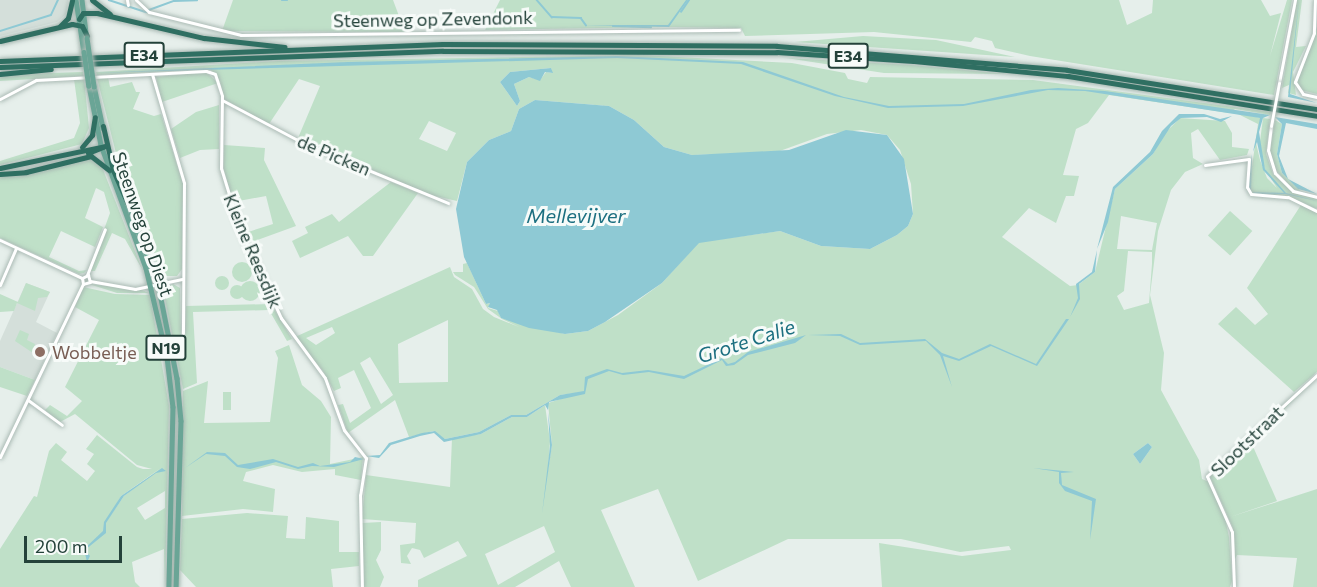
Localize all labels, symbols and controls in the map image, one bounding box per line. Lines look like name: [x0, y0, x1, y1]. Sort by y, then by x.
street label: Steenweg op Zevendonk: [333, 6, 533, 32]
road number: E34: [123, 42, 165, 68]
road number: E34: [827, 43, 869, 69]
street label: de Picken: [294, 130, 374, 180]
street label: Steenweg op Diest: [108, 149, 178, 299]
street label: Kleine Reesdijk: [219, 191, 287, 311]
water label: Mellevijver: [526, 203, 626, 227]
water label: Grote Calie: [694, 314, 798, 368]
road number: N19: [145, 335, 187, 361]
place label: Wobbeltje: [52, 341, 137, 363]
marker: Wobbeltje: [33, 345, 47, 359]
street label: Slootstraat: [1206, 401, 1288, 481]
scale bar: [27, 524, 124, 562]
text: 200 m: [35, 535, 88, 557]

